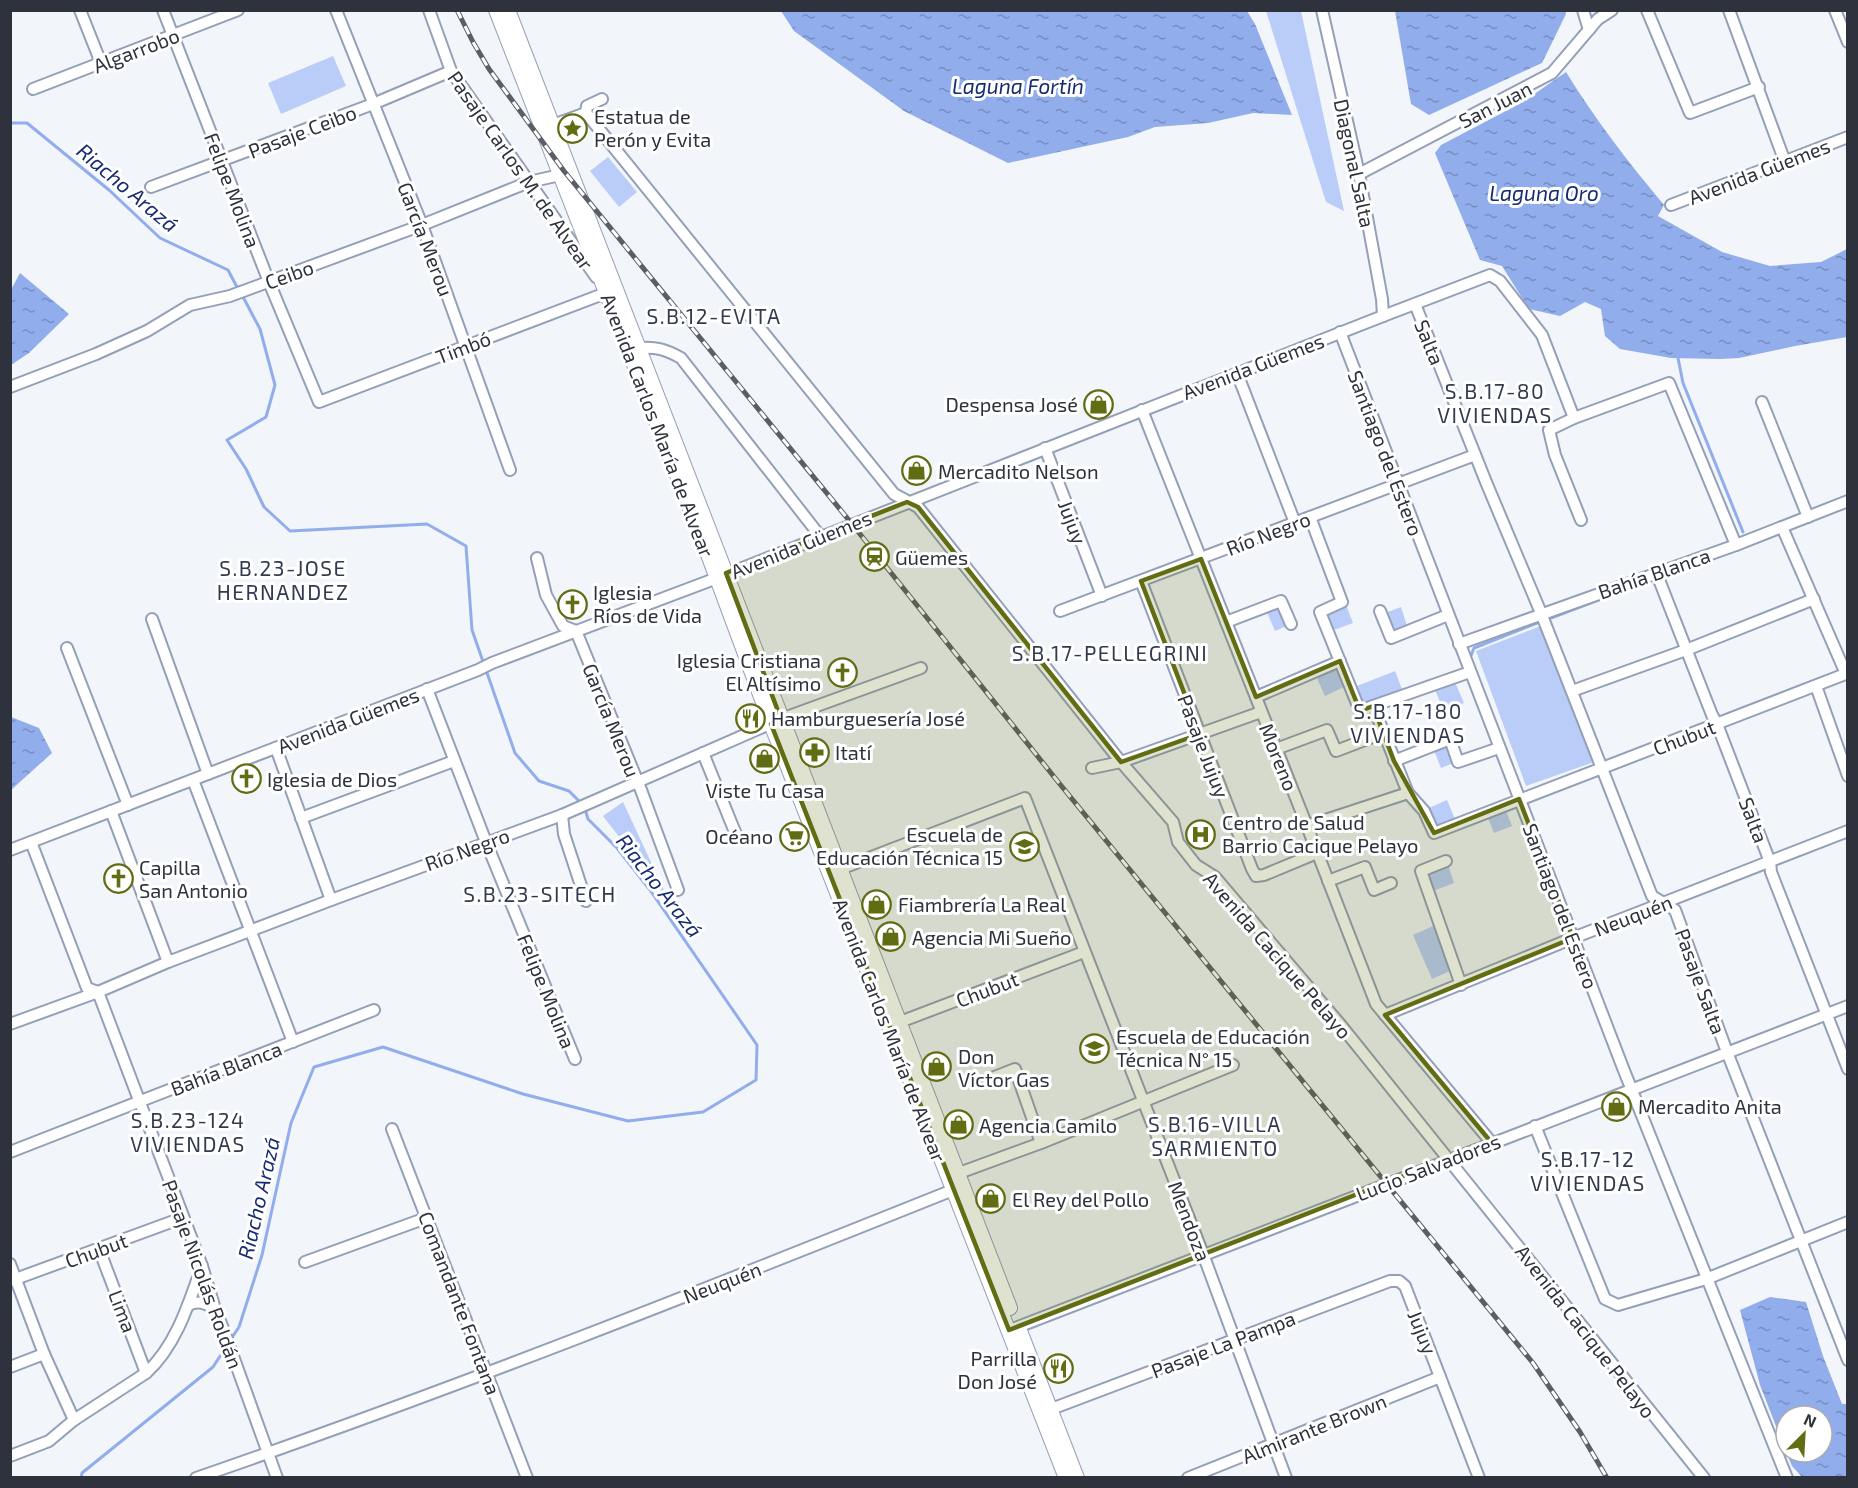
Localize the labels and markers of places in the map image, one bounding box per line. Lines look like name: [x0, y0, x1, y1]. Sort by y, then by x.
place label: Estatua de Perón y Evita: [594, 104, 711, 151]
place icon: Estatua de Perón y Evita: [557, 112, 589, 144]
shop icon: Despensa José: [1083, 388, 1115, 420]
place label: Despensa José: [946, 392, 1078, 416]
shop icon: Mercadito Nelson: [901, 455, 933, 487]
place label: Mercadito Nelson: [938, 459, 1099, 483]
station icon: Güemes: [858, 541, 890, 573]
place label: Güemes: [895, 545, 968, 569]
place label: Iglesia Ríos de Vida: [593, 580, 702, 627]
church icon: Iglesia Ríos de Vida: [556, 588, 588, 620]
place label: Iglesia Cristiana El Altísimo: [677, 648, 821, 695]
church icon: Iglesia Cristiana El Altísimo: [826, 656, 858, 688]
restaurant icon: Hamburguesería José: [734, 702, 766, 734]
place label: Hamburguesería José: [771, 706, 965, 730]
pharmacy icon: Itatí: [798, 736, 830, 768]
place label: Itatí: [835, 740, 872, 764]
shop icon: Viste Tu Casa: [749, 743, 781, 775]
church icon: Iglesia de Dios: [230, 763, 262, 795]
place label: Iglesia de Dios: [267, 767, 397, 791]
place label: Viste Tu Casa: [706, 778, 824, 802]
place label: Centro de Salud Barrio Cacique Pelayo: [1222, 810, 1418, 857]
hospital icon: Centro de Salud Barrio Cacique Pelayo: [1185, 818, 1217, 850]
supermarket icon: Océano: [778, 820, 810, 852]
place label: Escuela de Educación Técnica 15: [816, 822, 1003, 869]
place label: Océano: [705, 824, 773, 848]
school or university icon: Escuela de Educación Técnica 15: [1008, 830, 1040, 862]
place label: Capilla San Antonio: [139, 855, 248, 902]
church icon: Capilla San Antonio: [102, 862, 134, 894]
shop icon: Fiambrería La Real: [861, 888, 893, 920]
place label: Fiambrería La Real: [898, 892, 1066, 916]
shop icon: Agencia Mi Sueño: [875, 921, 907, 953]
place label: Agencia Mi Sueño: [912, 925, 1071, 949]
place label: Escuela de Educación Técnica N° 15: [1116, 1024, 1310, 1071]
school or university icon: Escuela de Educación Técnica N° 15: [1079, 1032, 1111, 1064]
place label: Don Víctor Gas: [958, 1044, 1050, 1091]
shop icon: Don Víctor Gas: [921, 1051, 953, 1083]
shop icon: Mercadito Anita: [1601, 1090, 1633, 1122]
place label: Mercadito Anita: [1638, 1094, 1782, 1118]
shop icon: Agencia Camilo: [942, 1109, 974, 1141]
place label: Agencia Camilo: [979, 1113, 1117, 1137]
shop icon: El Rey del Pollo: [975, 1183, 1007, 1215]
place label: El Rey del Pollo: [1012, 1187, 1149, 1211]
place label: Parrilla Don José: [958, 1346, 1037, 1393]
restaurant icon: Parrilla Don José: [1042, 1353, 1074, 1385]

